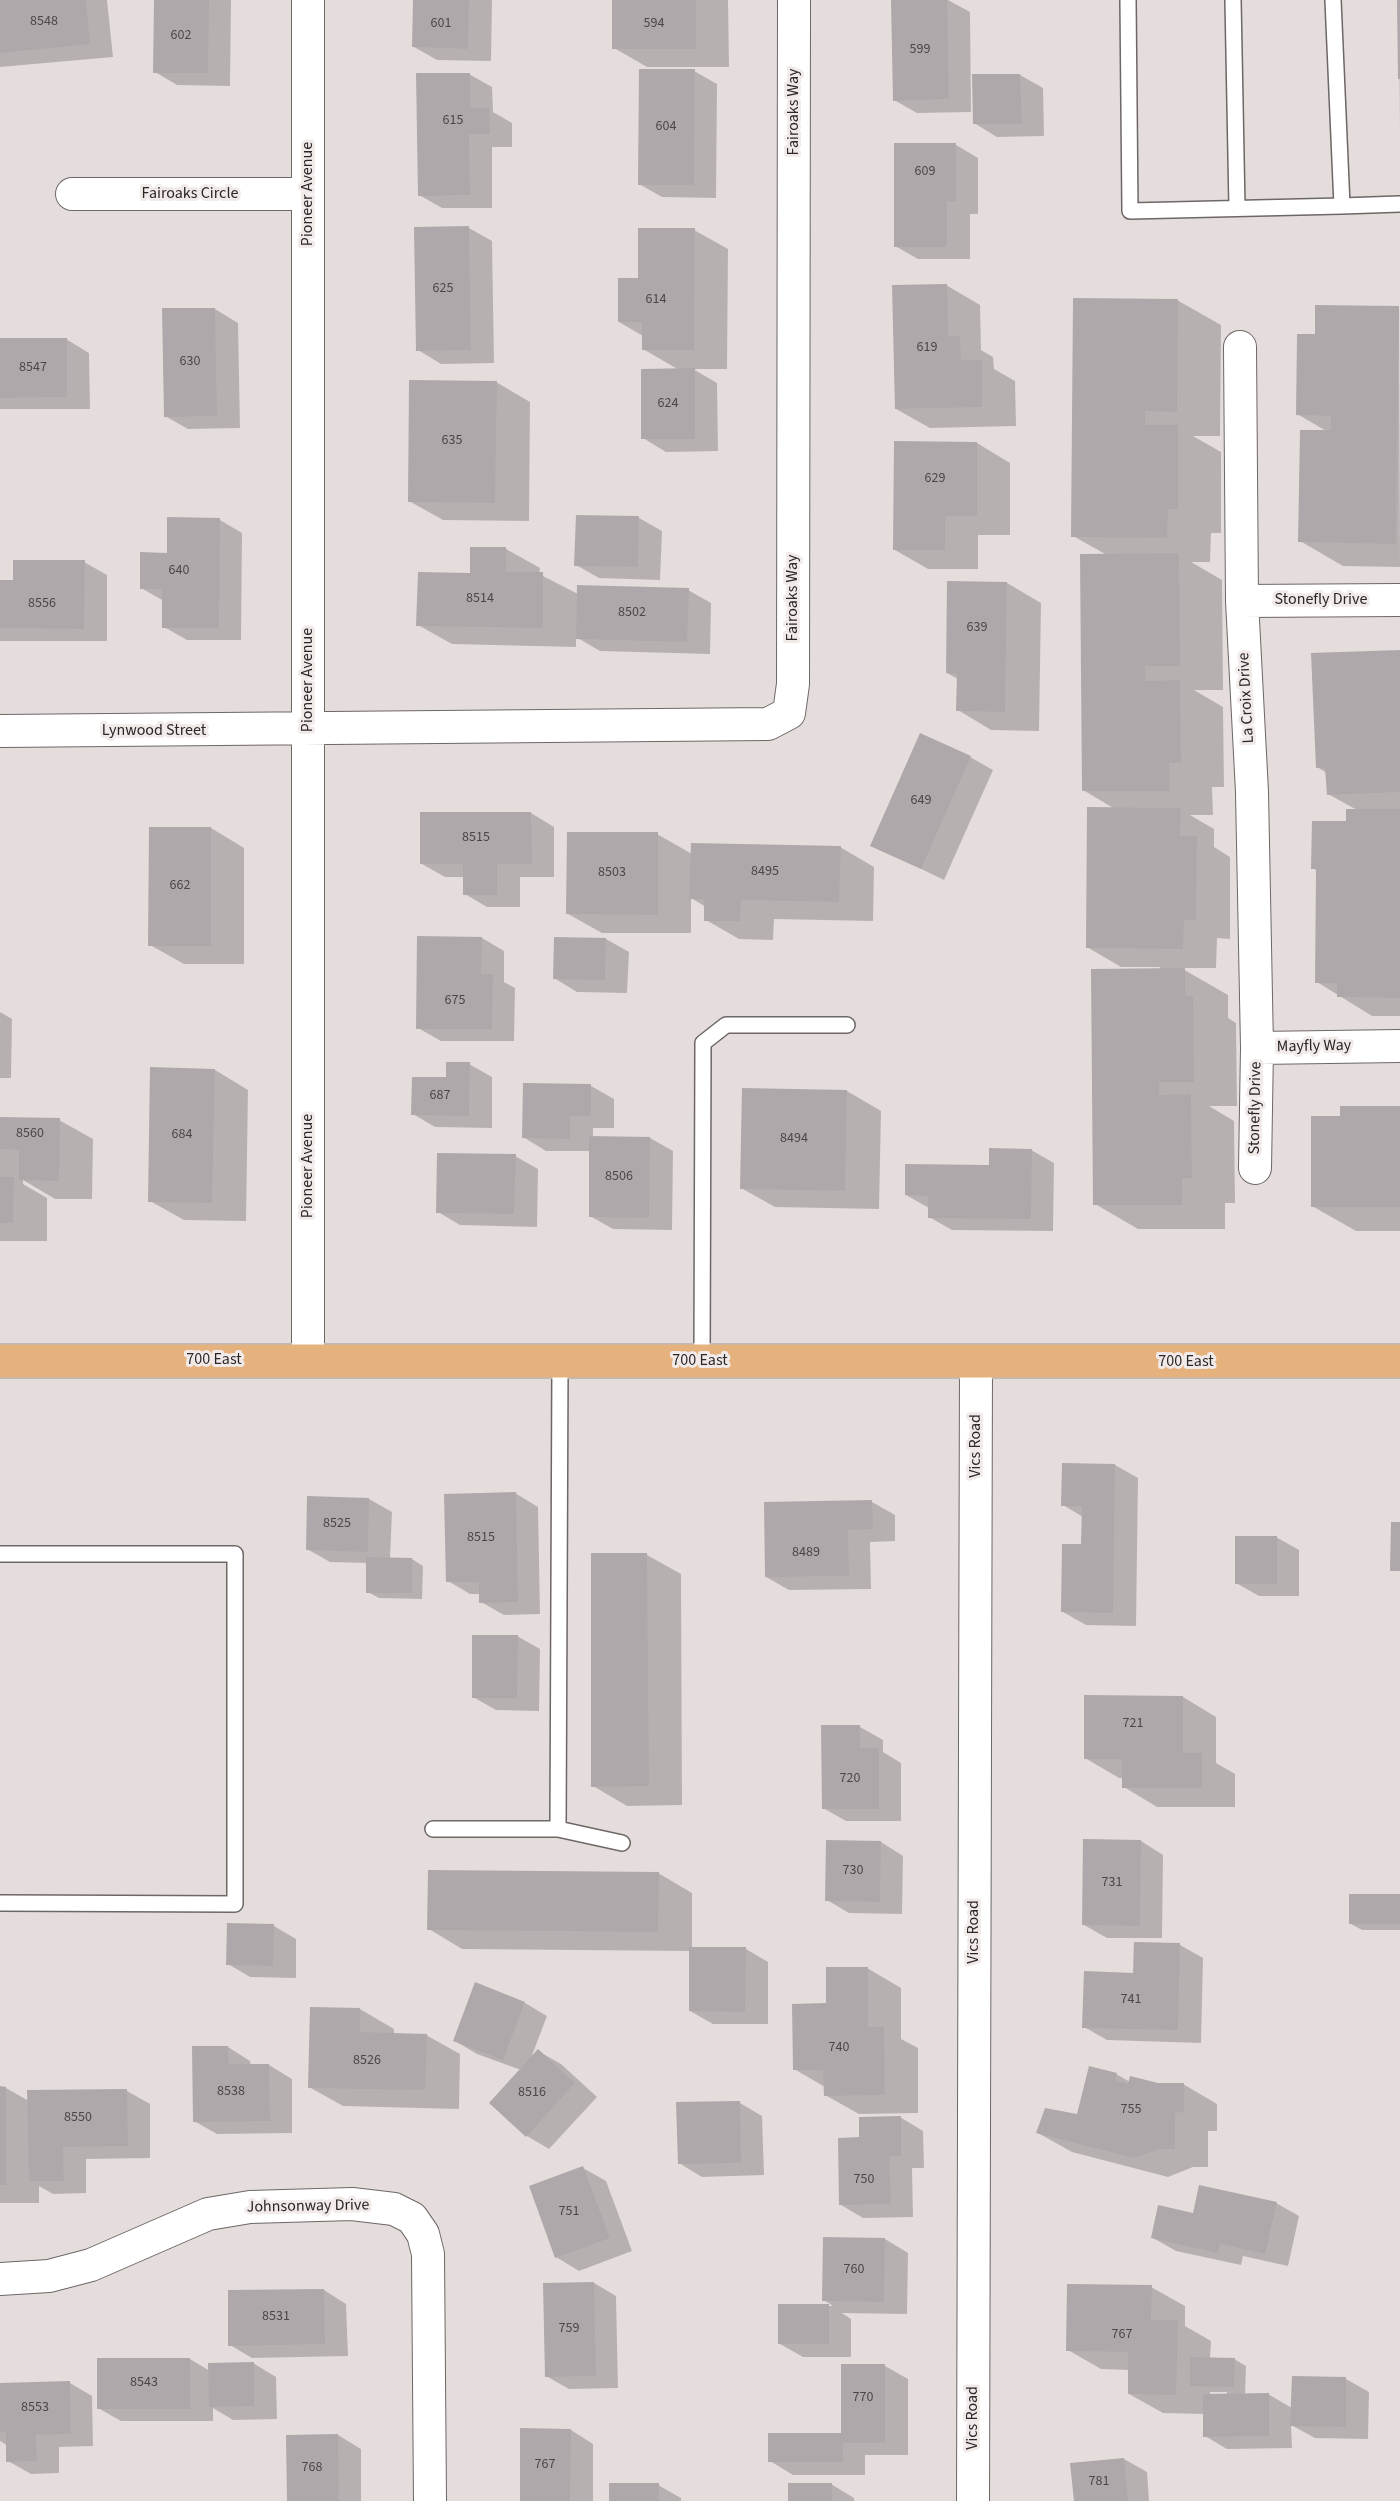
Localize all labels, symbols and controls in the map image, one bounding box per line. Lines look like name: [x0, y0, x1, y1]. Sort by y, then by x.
house number: 8548: [30, 14, 58, 30]
house number: 601: [431, 16, 451, 32]
house number: 594: [644, 16, 664, 32]
house number: 602: [171, 28, 191, 44]
house number: 599: [910, 42, 930, 58]
street label: Fairoaks Way: [784, 69, 804, 155]
house number: 615: [443, 113, 463, 129]
house number: 604: [656, 119, 676, 135]
street label: Pioneer Avenue: [298, 142, 318, 246]
house number: 609: [915, 164, 935, 180]
street label: Fairoaks Circle: [142, 184, 238, 204]
house number: 625: [433, 281, 453, 297]
house number: 614: [646, 292, 666, 308]
house number: 619: [917, 340, 937, 356]
house number: 630: [180, 354, 200, 370]
house number: 8547: [19, 360, 47, 376]
house number: 624: [658, 396, 678, 412]
house number: 635: [442, 433, 462, 449]
house number: 629: [925, 471, 945, 487]
street label: Fairoaks Way: [783, 555, 803, 641]
house number: 640: [169, 563, 189, 579]
street label: Stonefly Drive: [1275, 590, 1367, 610]
house number: 8514: [466, 591, 494, 607]
house number: 8556: [28, 596, 56, 612]
house number: 8502: [618, 605, 646, 621]
house number: 639: [967, 620, 987, 636]
street label: Pioneer Avenue: [298, 628, 318, 732]
street label: La Croix Drive: [1235, 652, 1259, 744]
street label: Lynwood Street: [102, 721, 206, 741]
house number: 649: [911, 793, 931, 809]
house number: 8515: [462, 830, 490, 846]
house number: 8495: [751, 864, 779, 880]
house number: 8503: [598, 865, 626, 881]
house number: 662: [170, 878, 190, 894]
house number: 675: [445, 993, 465, 1009]
street label: Mayfly Way: [1277, 1037, 1351, 1057]
street label: Stonefly Drive: [1246, 1061, 1266, 1155]
house number: 687: [430, 1088, 450, 1104]
street label: Pioneer Avenue: [298, 1114, 318, 1218]
house number: 8560: [16, 1126, 44, 1142]
house number: 684: [172, 1127, 192, 1143]
house number: 8494: [780, 1131, 808, 1147]
house number: 8506: [605, 1169, 633, 1185]
street label: 700 East: [186, 1350, 242, 1370]
street label: 700 East: [672, 1351, 728, 1371]
street label: 700 East: [1158, 1352, 1214, 1372]
street label: Vics Road: [966, 1414, 986, 1478]
house number: 8525: [323, 1516, 351, 1532]
house number: 8515: [467, 1530, 495, 1546]
house number: 8489: [792, 1545, 820, 1561]
house number: 721: [1123, 1716, 1143, 1732]
house number: 720: [840, 1771, 860, 1787]
house number: 730: [843, 1863, 863, 1879]
house number: 731: [1102, 1875, 1122, 1891]
street label: Vics Road: [964, 1900, 984, 1964]
house number: 741: [1121, 1992, 1141, 2008]
house number: 740: [829, 2040, 849, 2056]
house number: 8526: [353, 2053, 381, 2069]
house number: 8538: [217, 2084, 245, 2100]
house number: 8516: [518, 2085, 546, 2101]
house number: 755: [1121, 2102, 1141, 2118]
house number: 8550: [64, 2110, 92, 2126]
house number: 750: [854, 2172, 874, 2188]
street label: Johnsonway Drive: [247, 2196, 369, 2218]
house number: 751: [559, 2204, 579, 2220]
house number: 760: [844, 2262, 864, 2278]
house number: 8531: [262, 2309, 290, 2325]
house number: 759: [559, 2321, 579, 2337]
house number: 767: [1112, 2327, 1132, 2343]
house number: 8543: [130, 2375, 158, 2391]
street label: Vics Road: [963, 2386, 983, 2450]
house number: 770: [853, 2390, 873, 2406]
house number: 8553: [21, 2400, 49, 2416]
house number: 767: [535, 2457, 555, 2473]
house number: 768: [302, 2460, 322, 2476]
house number: 781: [1089, 2474, 1109, 2490]

